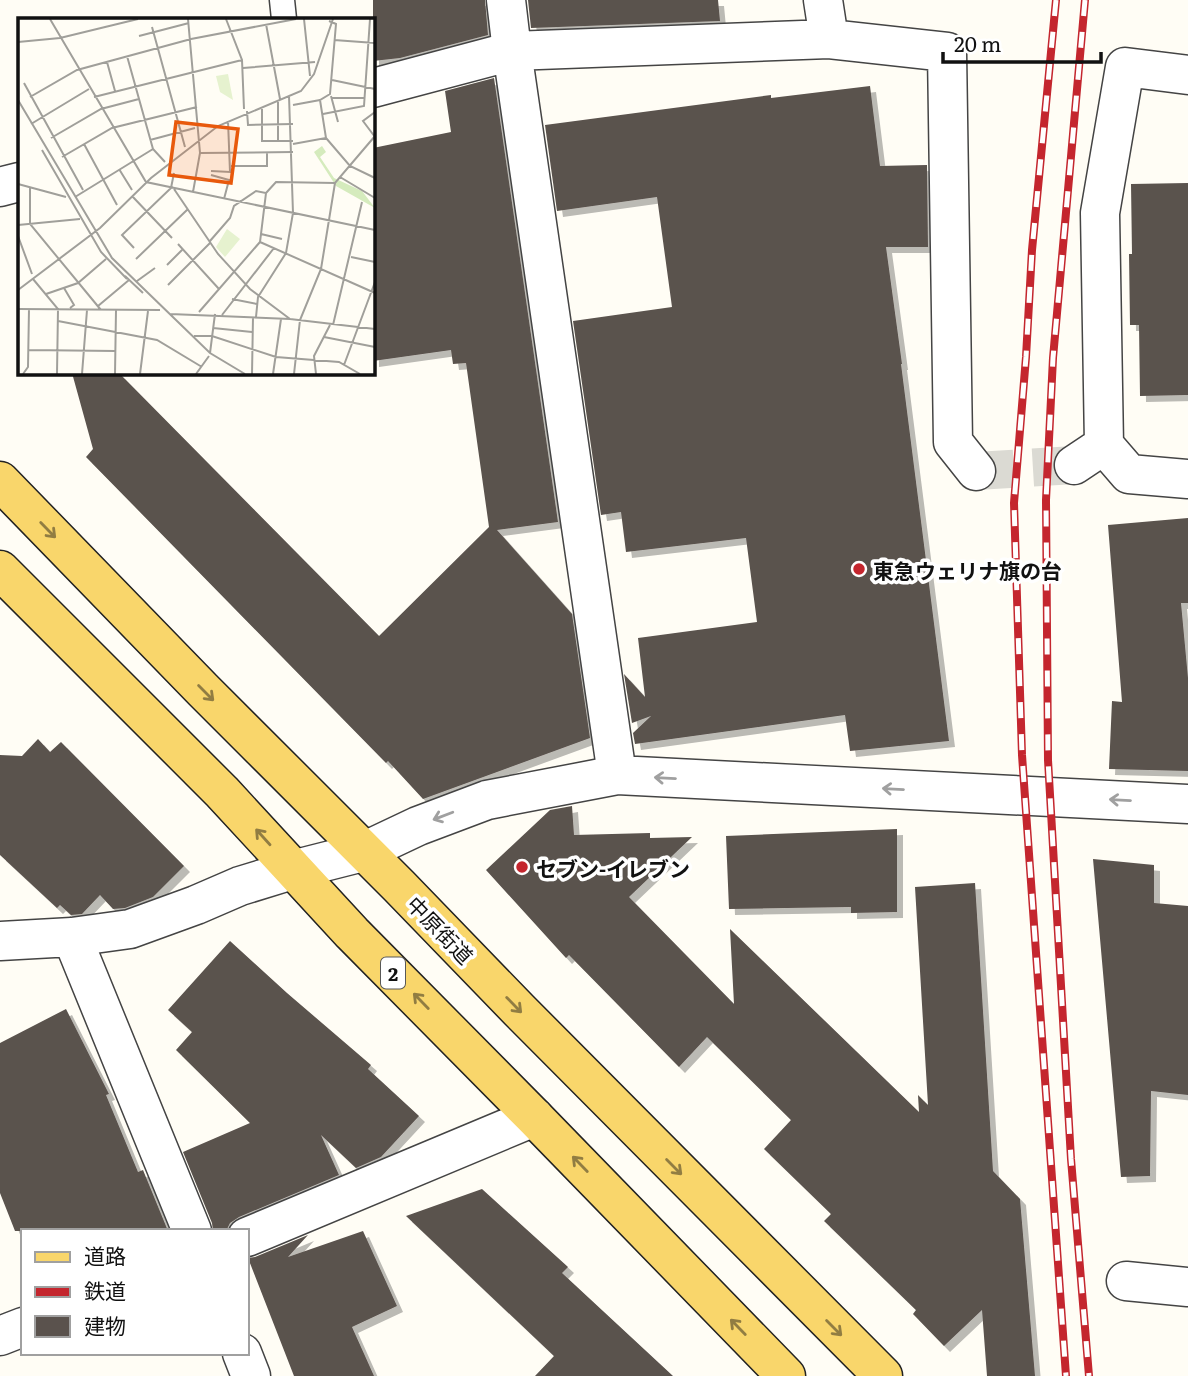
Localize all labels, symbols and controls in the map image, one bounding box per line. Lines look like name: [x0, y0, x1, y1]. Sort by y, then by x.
inset map: [18, 18, 374, 374]
scale bar: [943, 21, 1100, 65]
text: 20 m: [954, 27, 1001, 58]
one-way arrow: [39, 521, 56, 538]
place label: 東急ウェリナ旗の台: [873, 554, 1062, 585]
marker: 東急ウェリナ旗の台: [851, 561, 867, 577]
one-way arrow: [197, 684, 214, 701]
one-way arrow: [654, 771, 677, 784]
one-way arrow: [882, 782, 904, 795]
one-way arrow: [1109, 794, 1132, 807]
one-way arrow: [433, 811, 455, 824]
one-way arrow: [255, 828, 271, 846]
place label: セブン-イレブン: [536, 852, 690, 883]
marker: セブン-イレブン: [514, 859, 530, 875]
street label: 中原街道: [401, 888, 481, 970]
road number: 2: [381, 958, 405, 988]
one-way arrow: [412, 993, 429, 1010]
one-way arrow: [506, 996, 523, 1013]
one-way arrow: [571, 1156, 588, 1173]
one-way arrow: [666, 1158, 683, 1175]
legend: [21, 1229, 248, 1355]
text: 道路: [84, 1239, 126, 1270]
text: 鉄道: [84, 1274, 126, 1305]
text: 建物: [84, 1309, 126, 1340]
one-way arrow: [730, 1319, 747, 1336]
one-way arrow: [826, 1320, 843, 1337]

